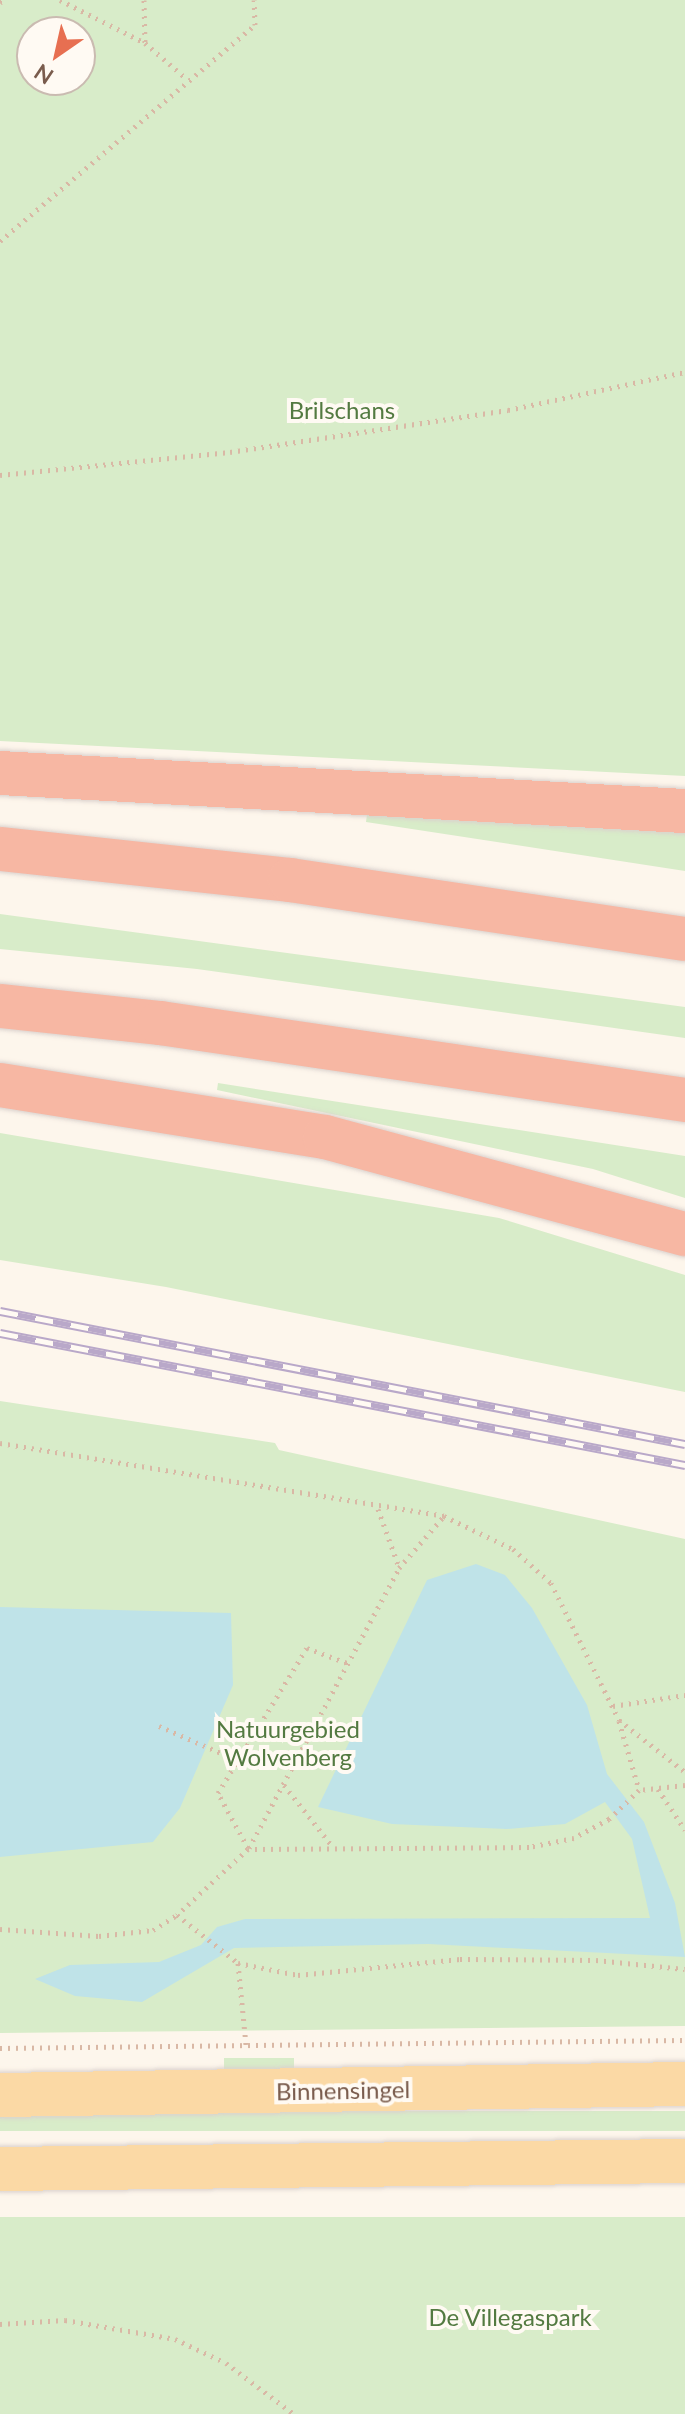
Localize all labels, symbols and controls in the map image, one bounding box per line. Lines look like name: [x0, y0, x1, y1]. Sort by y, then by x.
north arrow: [16, 16, 96, 96]
text: N: [29, 59, 58, 91]
park label: Brilschans: [289, 396, 395, 424]
park label: Natuurgebied Wolvenberg: [216, 1715, 360, 1771]
street label: Binnensingel: [276, 2074, 410, 2106]
park label: De Villegaspark: [428, 2303, 592, 2331]

